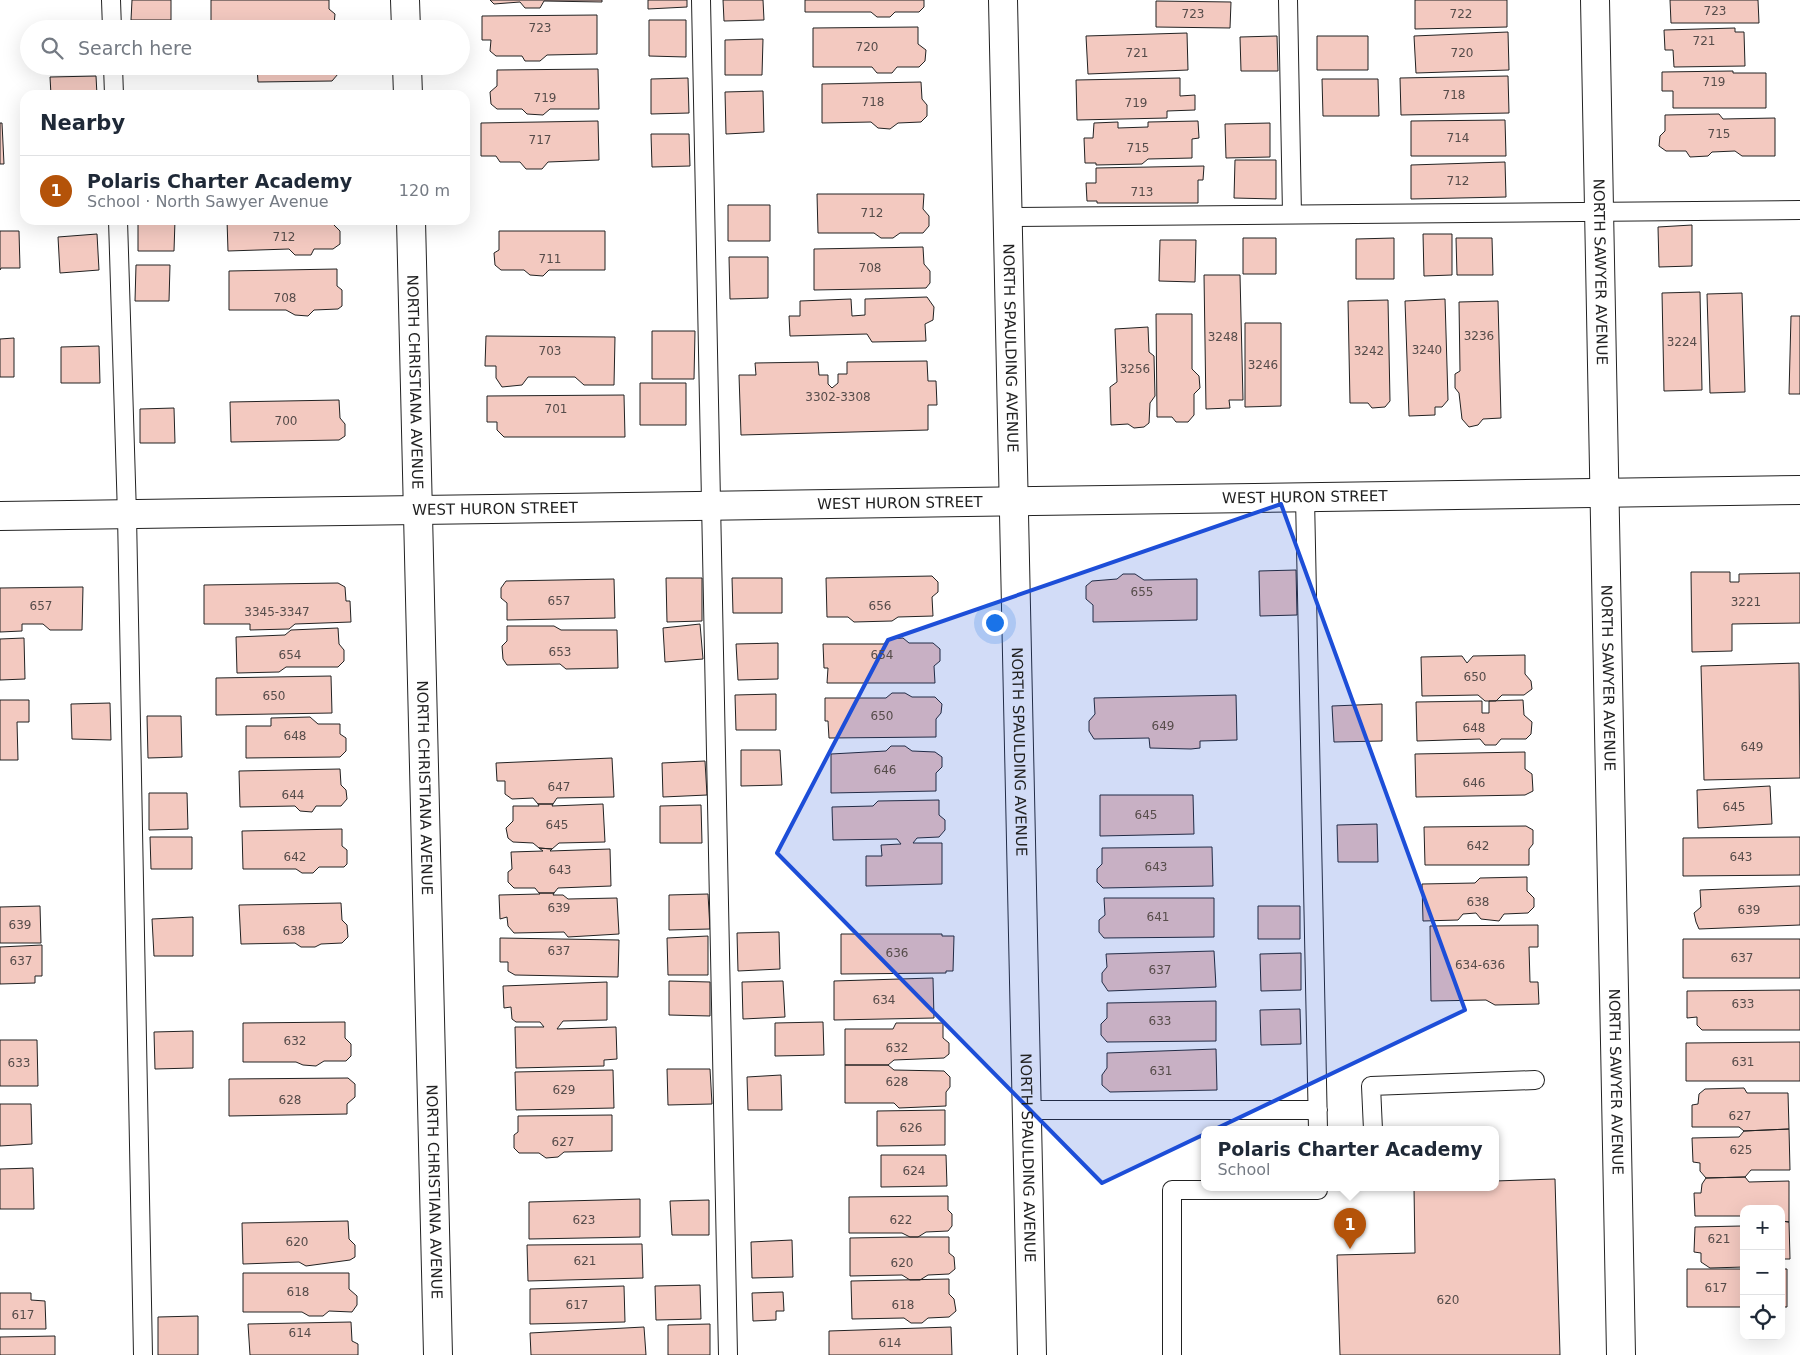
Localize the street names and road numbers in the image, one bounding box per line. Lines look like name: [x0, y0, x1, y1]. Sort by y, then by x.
street label: NORTH SAWYER AVENUE: [1589, 179, 1611, 365]
street label: NORTH SPAULDING AVENUE: [999, 243, 1022, 453]
street label: NORTH CHRISTIANA AVENUE: [403, 274, 426, 489]
street label: WEST HURON STREET: [1222, 487, 1389, 507]
street label: WEST HURON STREET: [817, 493, 984, 513]
street label: WEST HURON STREET: [412, 499, 579, 519]
street label: NORTH SAWYER AVENUE: [1597, 585, 1619, 771]
street label: NORTH SPAULDING AVENUE: [1008, 647, 1030, 857]
street label: NORTH CHRISTIANA AVENUE: [413, 680, 436, 895]
street label: NORTH SAWYER AVENUE: [1605, 988, 1627, 1175]
street label: NORTH SPAULDING AVENUE: [1017, 1053, 1039, 1263]
street label: NORTH CHRISTIANA AVENUE: [423, 1084, 446, 1299]

